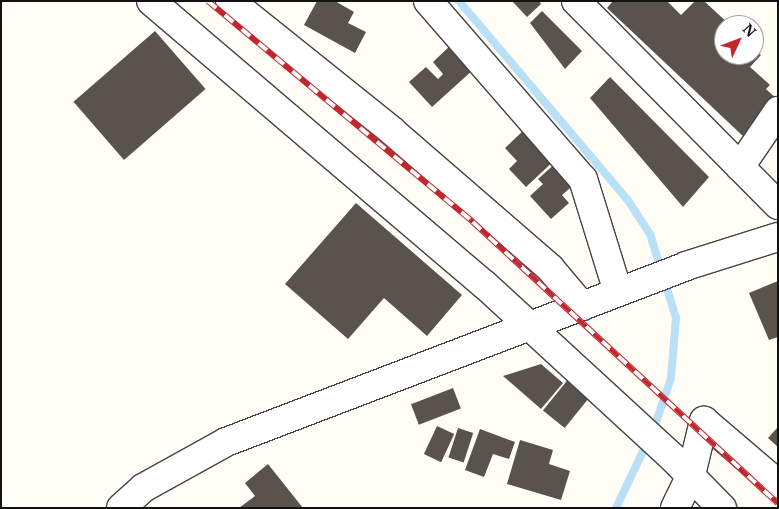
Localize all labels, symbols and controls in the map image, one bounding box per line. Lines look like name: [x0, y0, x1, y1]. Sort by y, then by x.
north arrow: [714, 15, 764, 65]
text: N: [739, 20, 760, 41]

